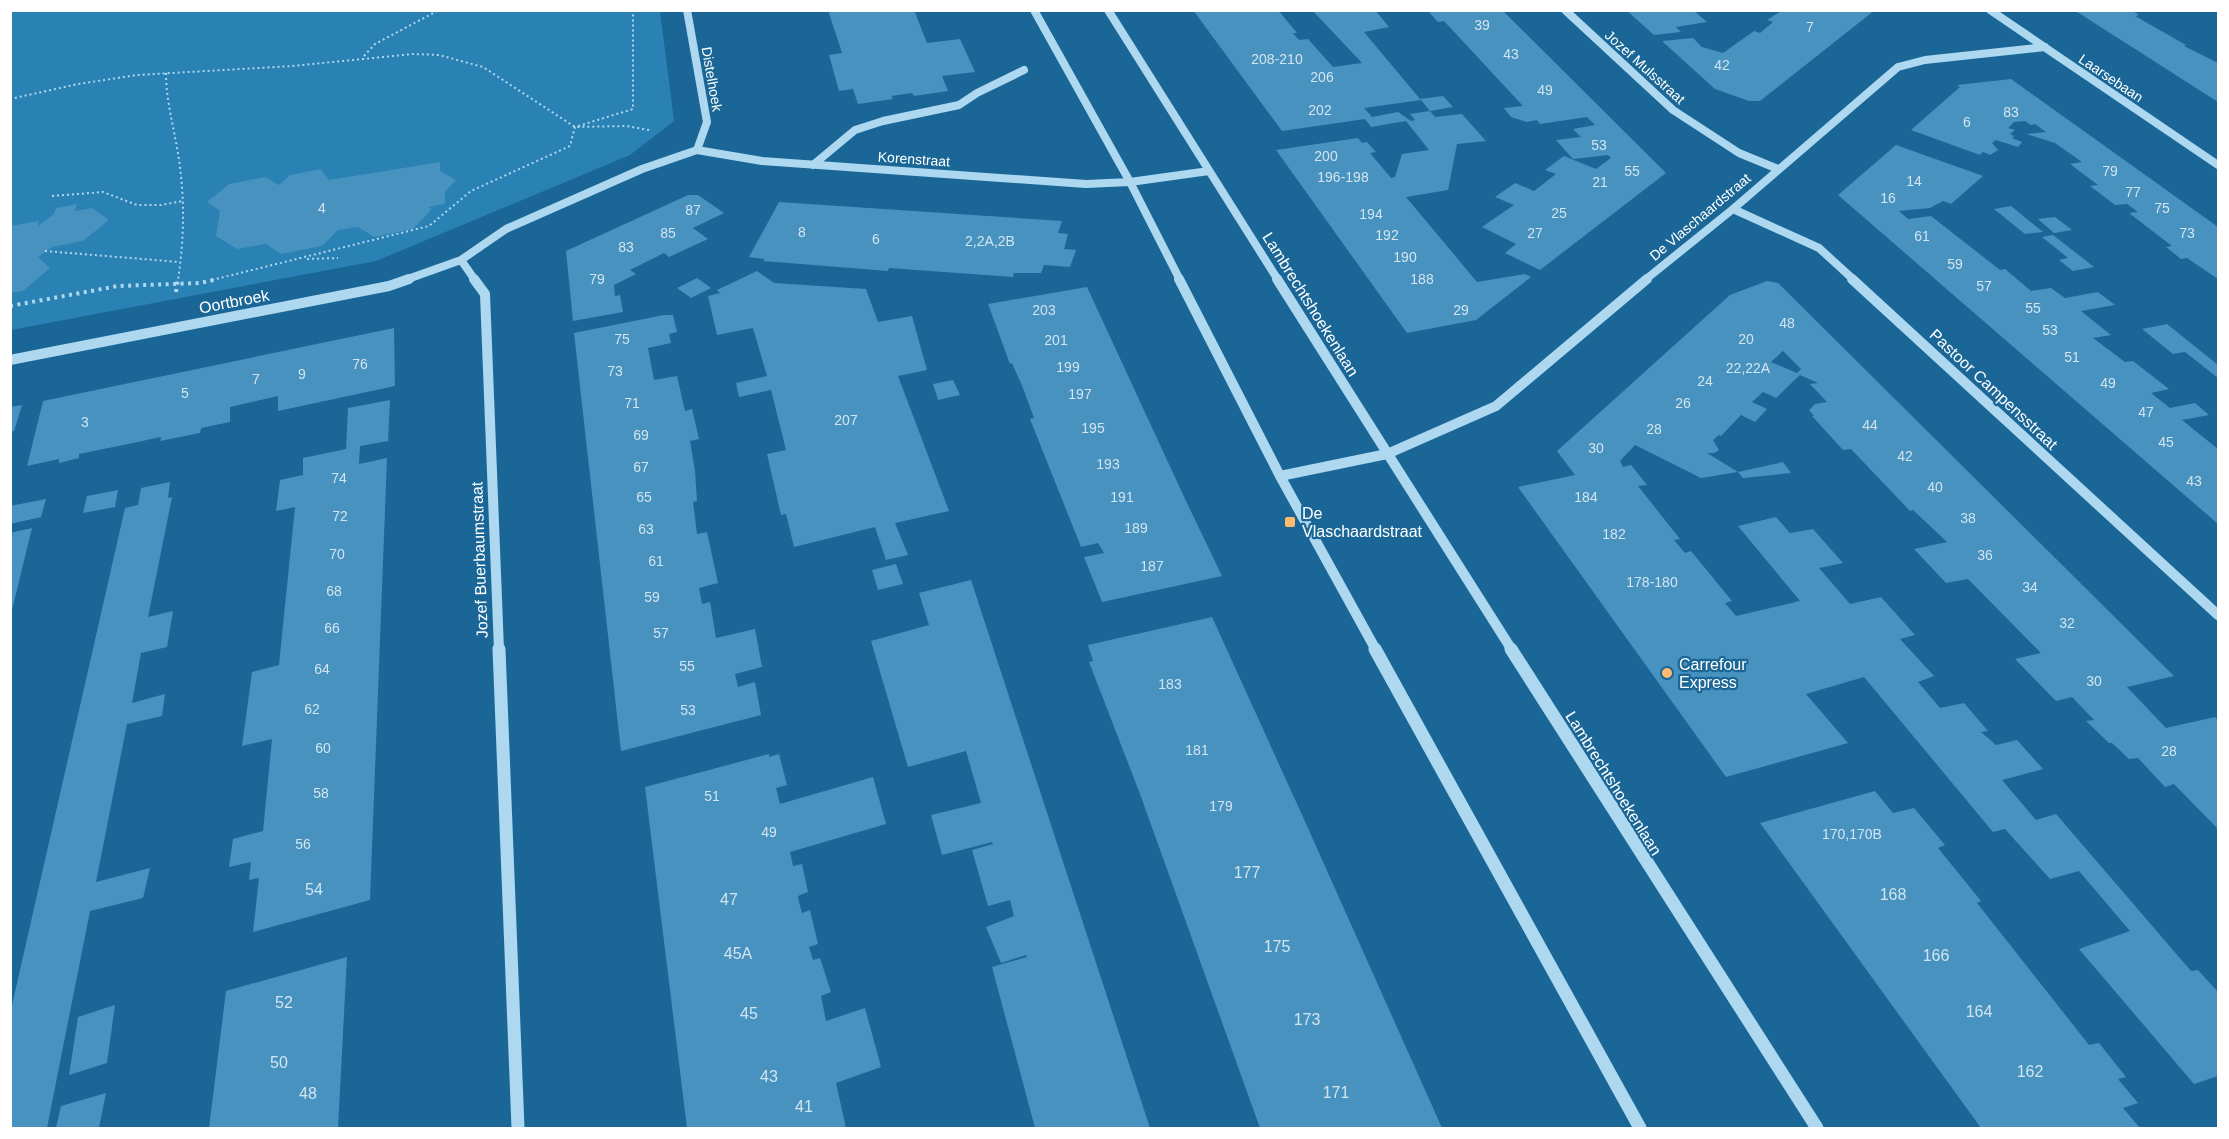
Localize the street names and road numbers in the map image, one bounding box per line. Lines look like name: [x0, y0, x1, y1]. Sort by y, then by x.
street label: Jozef Mulsstraat: [1602, 27, 1688, 107]
street label: Distelhoek: [698, 45, 726, 114]
street label: Laarsebaan: [2076, 51, 2146, 105]
street label: Korenstraat: [877, 148, 951, 170]
street label: De Vlaschaardstraat: [1646, 170, 1754, 264]
street label: Lambrechtshoekenlaan: [1259, 229, 1362, 379]
street label: Oortbroek: [198, 286, 272, 317]
street label: Pastoor Campensstraat: [1926, 326, 2061, 453]
street label: Jozef Buerbaumstraat: [468, 481, 491, 638]
street label: Lambrechtshoekenlaan: [1562, 708, 1665, 858]

